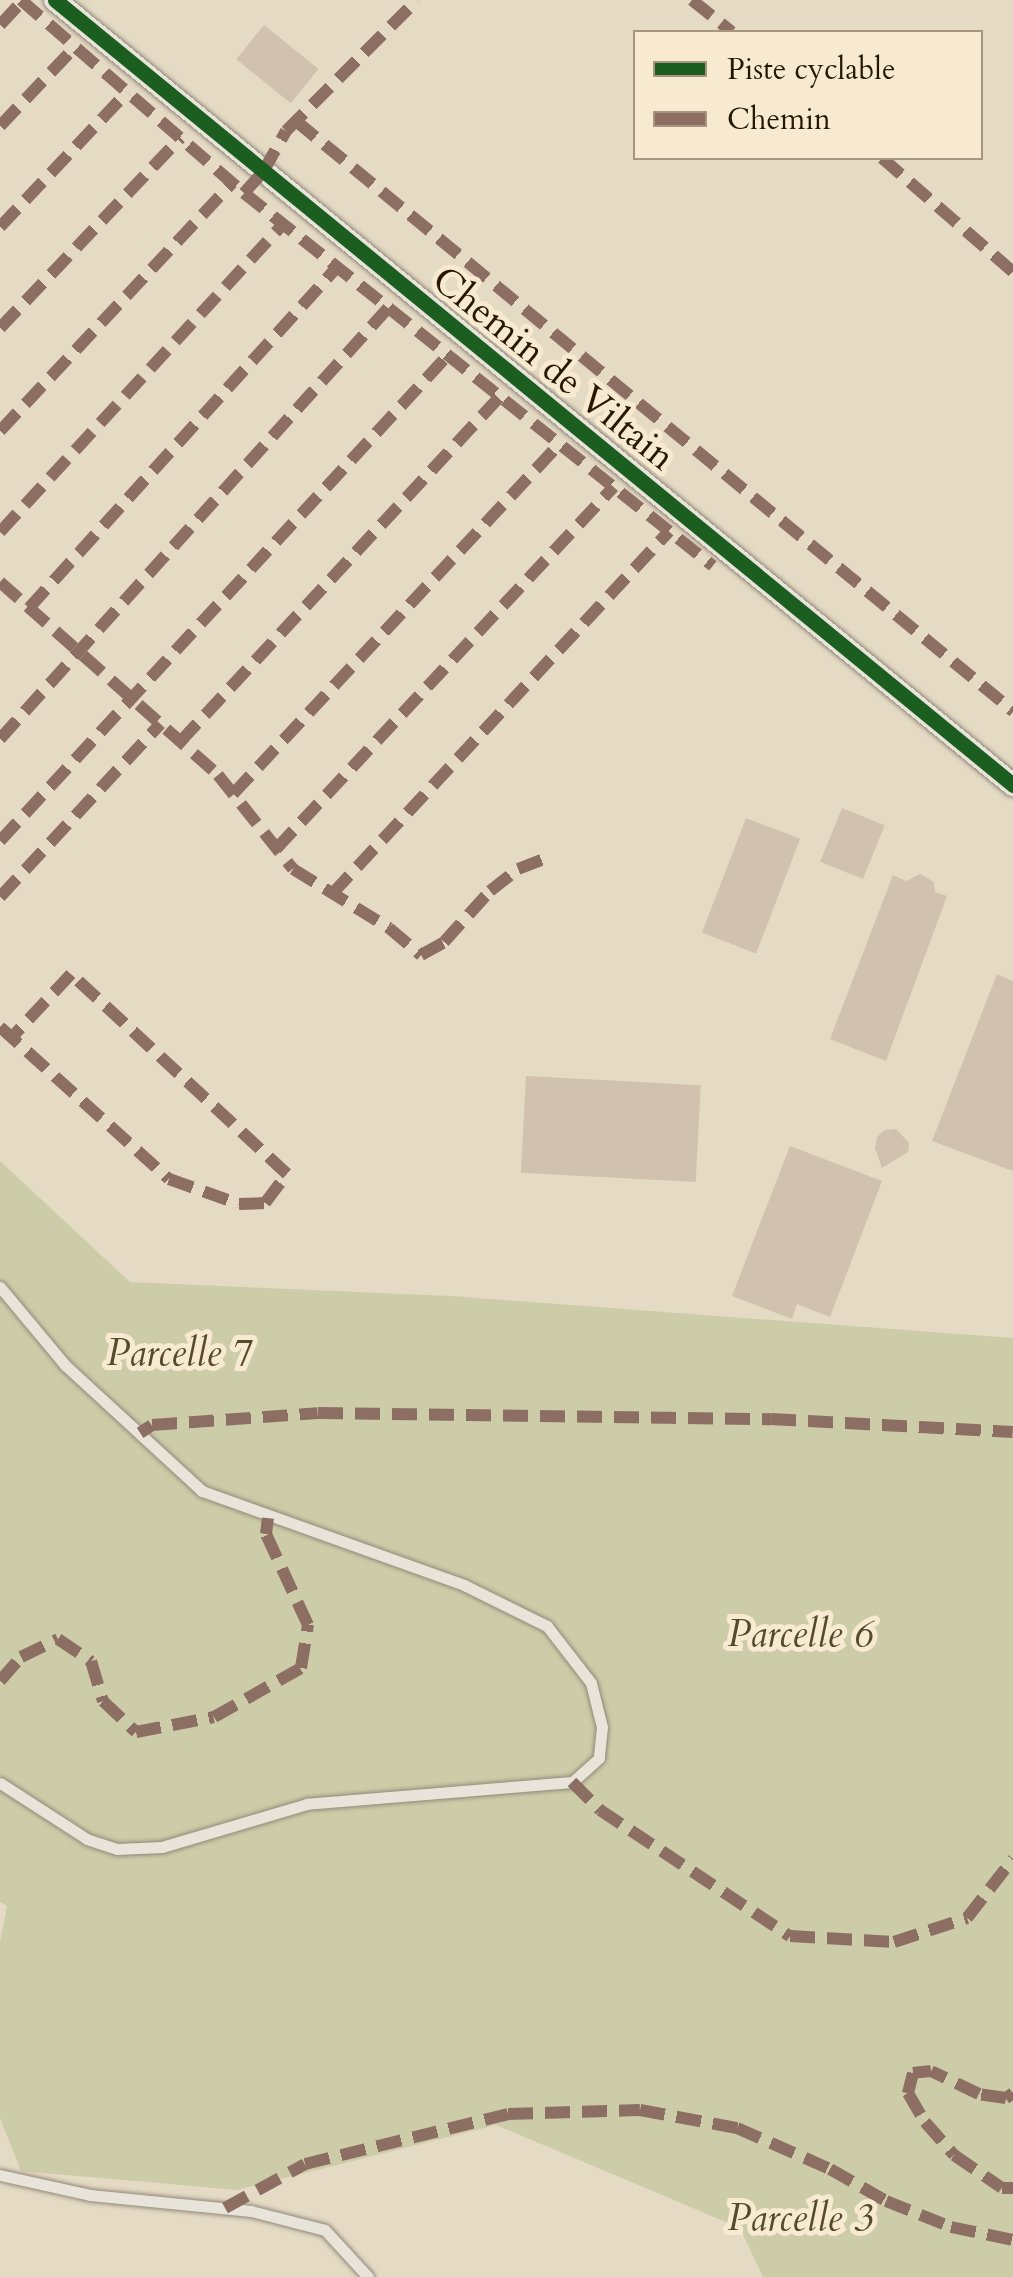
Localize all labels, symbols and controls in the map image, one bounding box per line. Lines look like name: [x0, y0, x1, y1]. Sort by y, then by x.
legend: [633, 30, 983, 160]
text: Piste cyclable: [727, 49, 896, 90]
text: Chemin: [727, 99, 831, 140]
street label: Chemin de Viltain: [423, 257, 683, 481]
park label: Parcelle 7: [107, 1331, 251, 1377]
park label: Parcelle 6: [728, 1612, 872, 1658]
park label: Parcelle 3: [728, 2196, 872, 2242]

